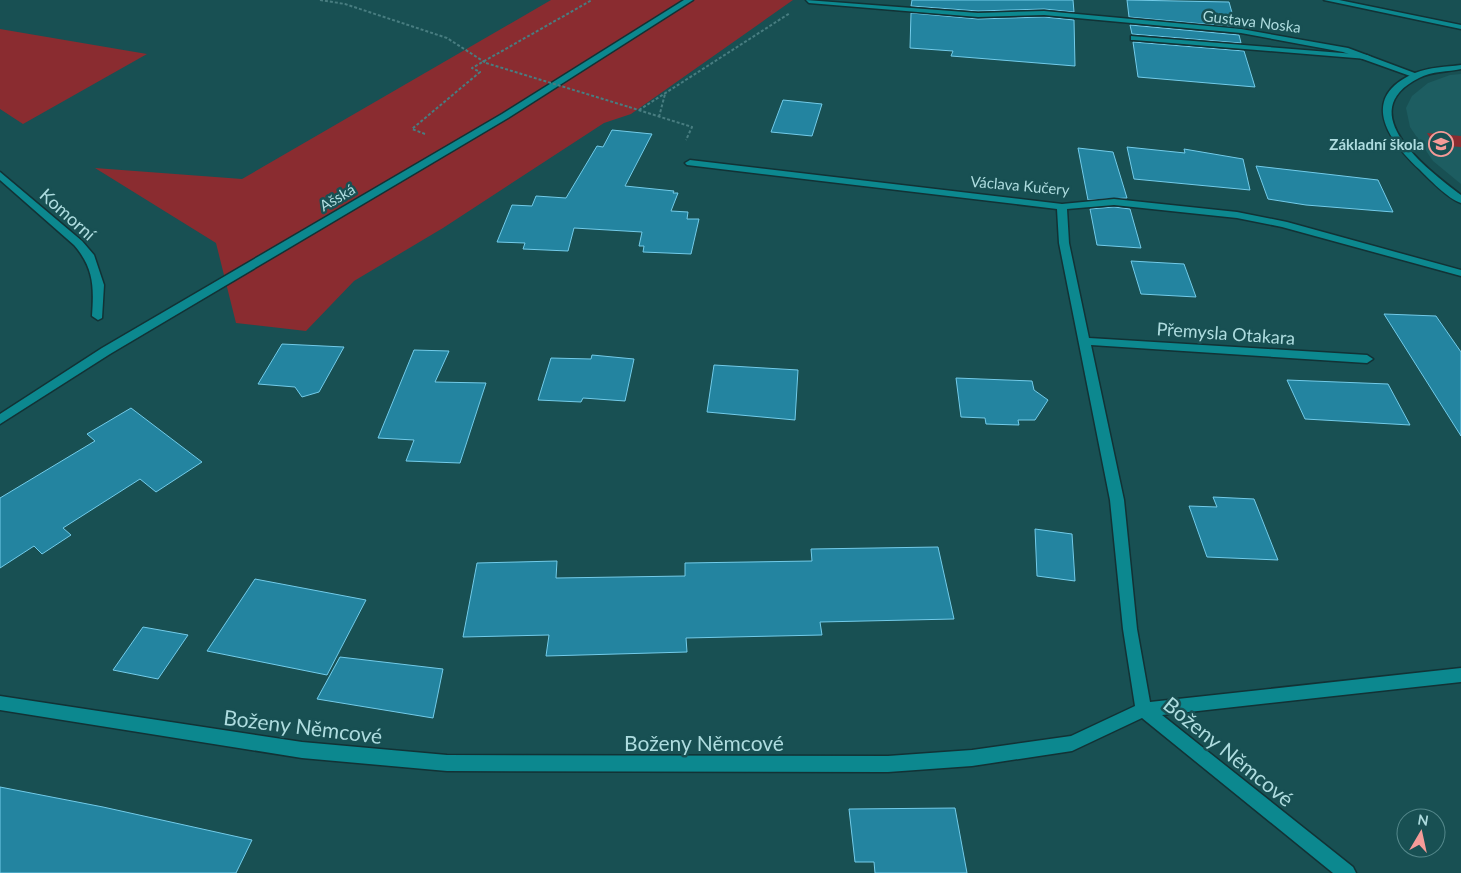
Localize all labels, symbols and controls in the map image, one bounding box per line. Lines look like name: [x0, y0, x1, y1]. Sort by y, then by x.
street label: Gustava Noska: [1202, 6, 1302, 36]
school or university icon: Základní škola: [1428, 131, 1454, 157]
place label: Základní škola: [1329, 135, 1424, 153]
street label: Václava Kučery: [970, 172, 1071, 198]
street label: Ašská: [316, 180, 358, 214]
street label: Komorní: [36, 183, 101, 245]
street label: Přemysla Otakara: [1156, 317, 1296, 349]
street label: Boženy Němcové: [1159, 691, 1299, 811]
street label: Boženy Němcové: [222, 704, 384, 748]
street label: Boženy Němcové: [624, 730, 784, 755]
north arrow: [1396, 808, 1446, 858]
text: N: [1416, 810, 1430, 829]

